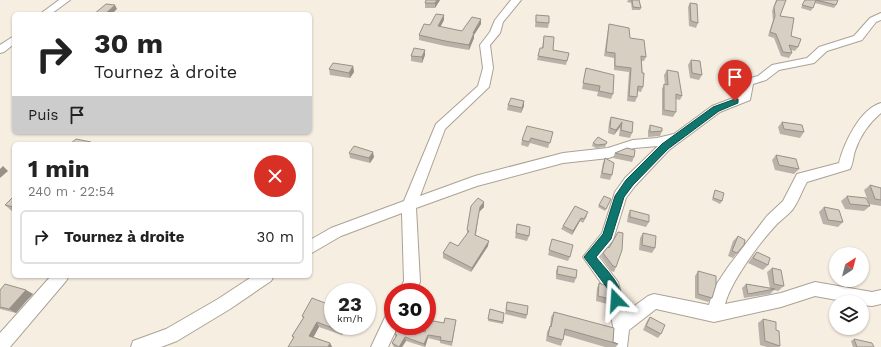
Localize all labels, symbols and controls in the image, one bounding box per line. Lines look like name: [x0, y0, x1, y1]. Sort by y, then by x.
text: 30 m: [94, 27, 163, 60]
icon: right: [28, 28, 80, 80]
pin: [718, 60, 752, 101]
text: Tournez à droite: [94, 61, 237, 82]
icon: arrive: [724, 66, 746, 88]
icon: arrive: [66, 104, 88, 126]
text: Puis: [28, 106, 58, 124]
text: 1 min: [28, 155, 90, 183]
button: close: [254, 155, 296, 197]
text: 240 m · 22:54: [28, 184, 114, 199]
icon: right: [30, 226, 52, 248]
text: Tournez à droite: [64, 228, 184, 246]
text: 30 m: [257, 228, 294, 246]
north arrow: [829, 247, 869, 287]
map controls: [829, 247, 869, 335]
position arrow: [595, 279, 637, 321]
speed limit sign: 30: [384, 283, 436, 335]
text: 23: [338, 292, 362, 316]
button: layers: [829, 295, 869, 335]
text: km/h: [337, 313, 363, 324]

